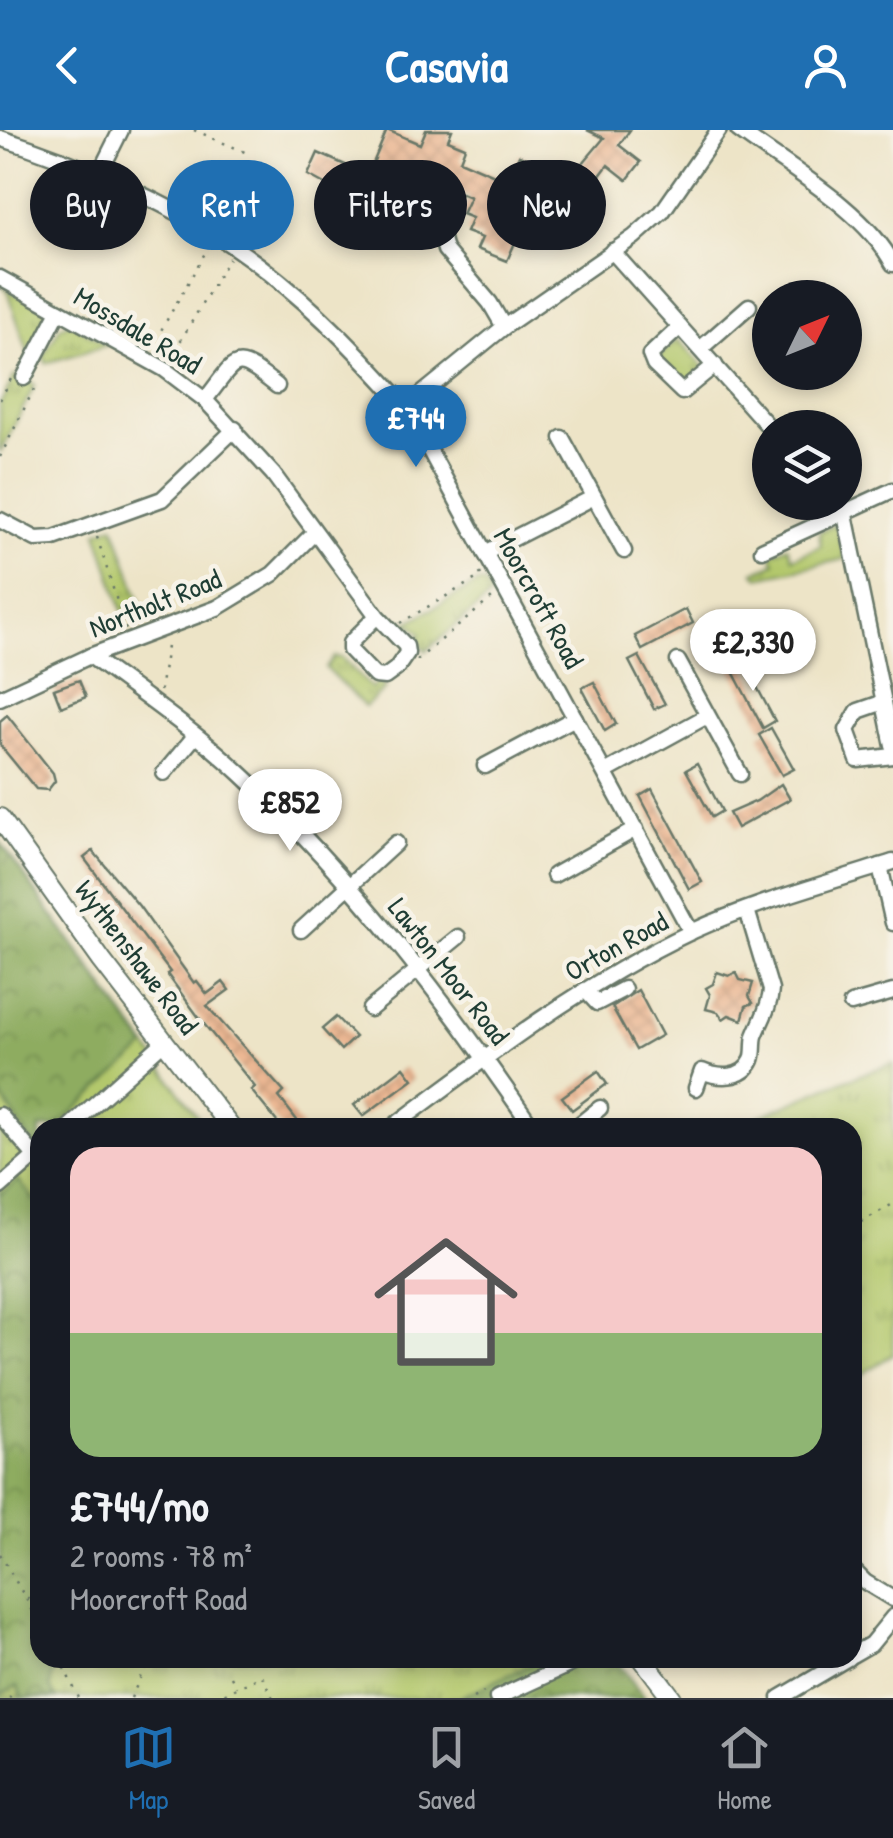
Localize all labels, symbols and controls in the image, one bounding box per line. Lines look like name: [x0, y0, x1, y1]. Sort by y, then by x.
text: Casavia: [385, 35, 508, 96]
icon: back: [40, 38, 95, 93]
icon: person: [798, 38, 853, 93]
chip: Buy: [30, 160, 147, 250]
chip: Rent: [167, 160, 294, 250]
chip: Filters: [314, 160, 467, 250]
chip: New: [487, 160, 606, 250]
street label: Mossdale Road: [67, 277, 209, 383]
north arrow: [752, 280, 862, 390]
map controls: [752, 280, 862, 520]
pin: £744: [357, 385, 475, 470]
text: £744: [387, 396, 445, 439]
button: layers: [752, 410, 862, 520]
street label: Moorcroft Road: [485, 521, 593, 675]
street label: Northolt Road: [83, 559, 227, 647]
pin: £2,330: [672, 609, 834, 694]
text: £2,330: [712, 620, 794, 663]
pin: £852: [231, 769, 349, 854]
text: £852: [260, 780, 320, 823]
street label: Wythenshawe Road: [66, 872, 208, 1042]
street label: Lawton Moor Road: [380, 890, 518, 1052]
street label: Orton Road: [558, 902, 674, 990]
icon: home: [356, 1212, 536, 1392]
text: £744/mo: [70, 1477, 209, 1534]
text: 2 rooms · 78 m²: [70, 1534, 252, 1577]
text: Moorcroft Road: [70, 1577, 247, 1620]
tab: Map: [121, 1720, 176, 1818]
tab: Saved: [418, 1720, 475, 1818]
tab: Home: [717, 1720, 772, 1818]

